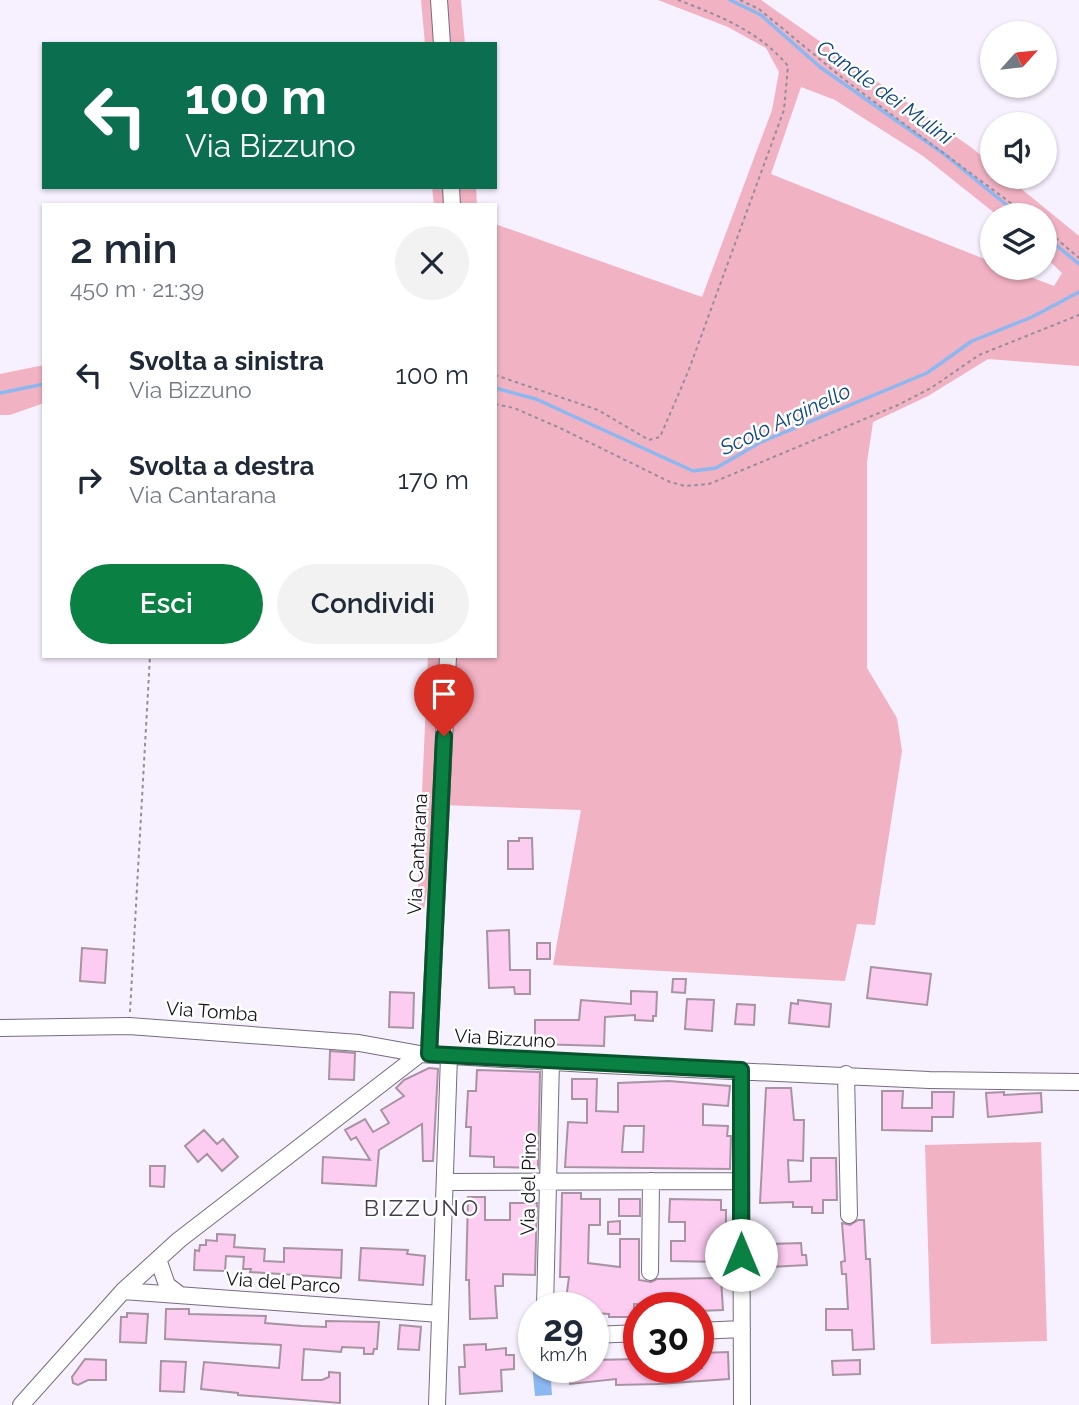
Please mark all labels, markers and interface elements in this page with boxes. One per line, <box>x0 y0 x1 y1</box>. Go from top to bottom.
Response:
north arrow <box>980 21 1057 98</box>
map controls <box>980 21 1057 280</box>
water label: Canale dei Mulini <box>812 34 958 150</box>
text: 100 m <box>185 68 327 125</box>
icon: left <box>70 70 161 161</box>
button: sound <box>980 112 1057 189</box>
text: Via Bizzuno <box>185 127 356 164</box>
button: layers <box>980 203 1057 280</box>
text: 2 min <box>70 224 178 273</box>
button: close <box>395 226 469 300</box>
text: 450 m · 21:39 <box>70 275 204 302</box>
text: Svolta a sinistra <box>129 346 324 376</box>
icon: left <box>70 356 108 394</box>
text: 100 m <box>396 360 469 390</box>
text: Via Bizzuno <box>129 376 252 403</box>
water label: Scolo Arginello <box>715 378 854 461</box>
text: Svolta a destra <box>129 451 315 481</box>
icon: right <box>70 461 108 499</box>
text: 170 m <box>398 465 469 495</box>
text: Via Cantarana <box>129 481 276 508</box>
button: Esci <box>70 564 263 644</box>
button: Condividi <box>277 564 469 644</box>
pin <box>414 664 474 736</box>
icon: arrive <box>425 675 463 713</box>
street label: Via Cantarana <box>403 793 431 915</box>
street label: Via Tomba <box>165 997 259 1025</box>
street label: Via Bizzuno <box>454 1024 556 1052</box>
street label: Via del Pino <box>516 1132 540 1236</box>
district label: BIZZUNO <box>364 1194 480 1221</box>
position arrow <box>704 1218 778 1292</box>
street label: Via del Parco <box>225 1267 341 1297</box>
speed limit sign: 30 <box>623 1292 714 1383</box>
text: 29 <box>543 1308 584 1349</box>
text: km/h <box>540 1344 587 1365</box>

